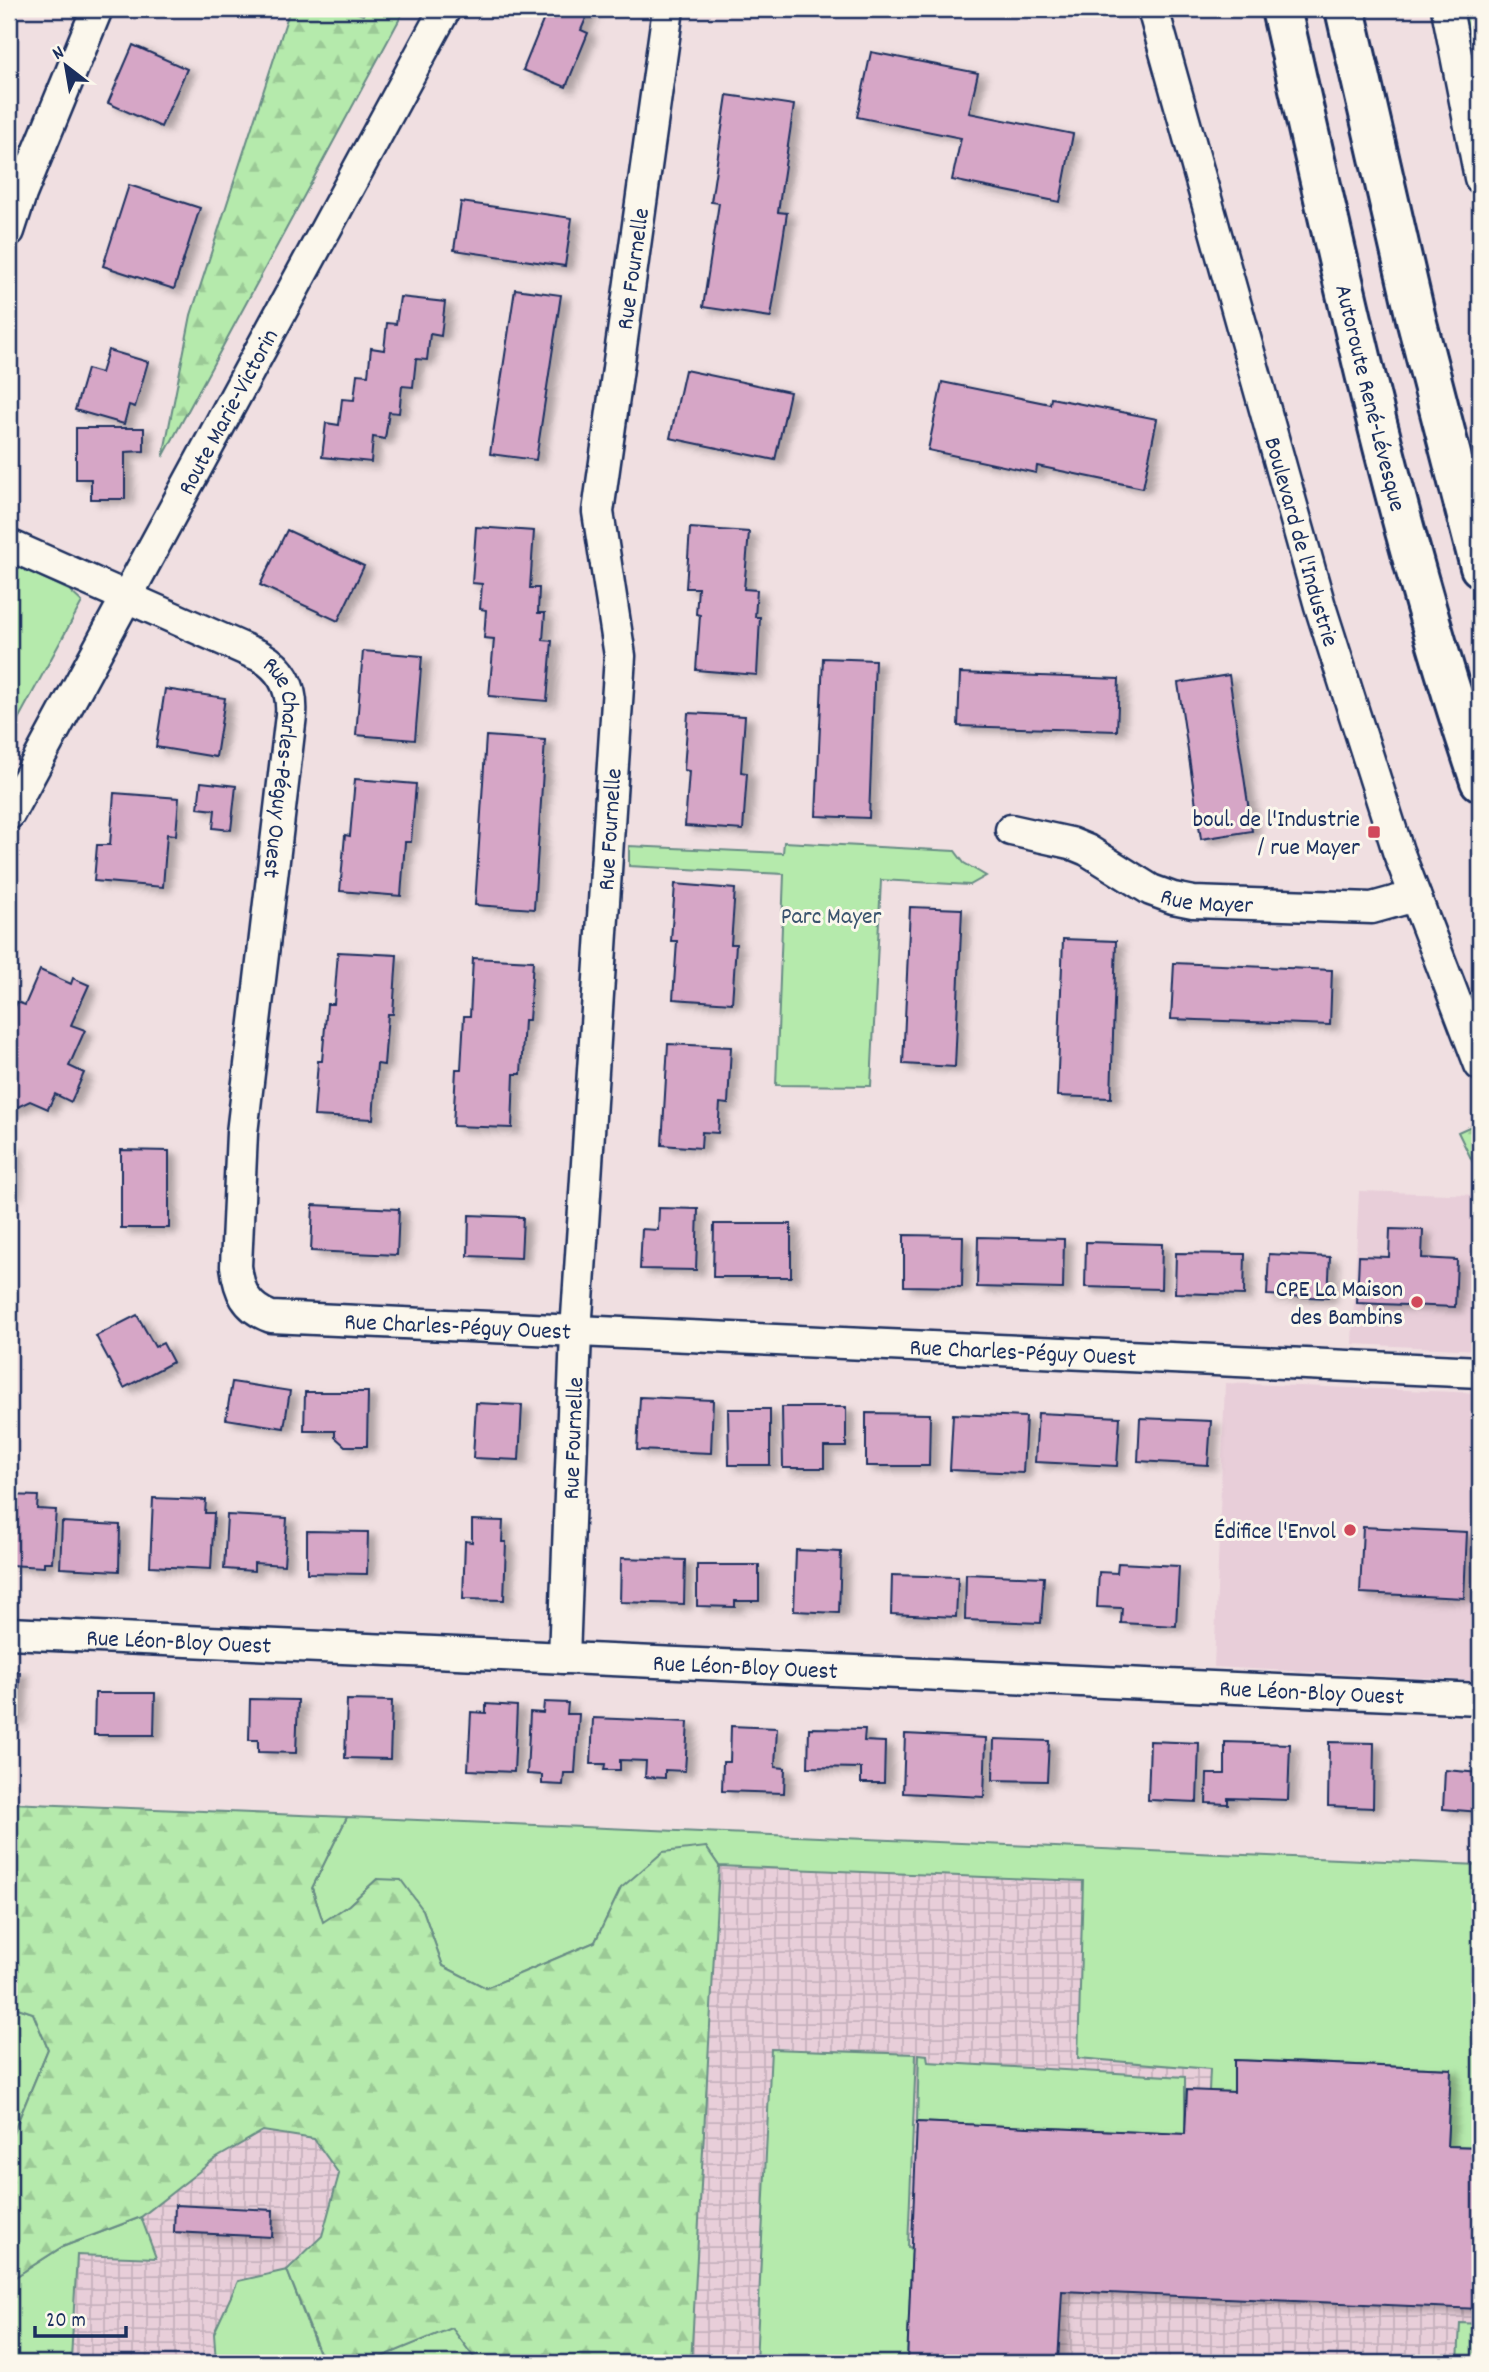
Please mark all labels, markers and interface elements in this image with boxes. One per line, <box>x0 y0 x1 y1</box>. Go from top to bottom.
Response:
north arrow <box>32 32 102 102</box>
text: N <box>48 40 70 68</box>
street label: Rue Fournelle <box>610 206 660 332</box>
street label: Autoroute René-Lévesque <box>1324 282 1413 515</box>
street label: Route Marie-Victorin <box>171 323 289 502</box>
street label: Boulevard de l'Industrie <box>1254 434 1346 651</box>
street label: Rue Charles-Péguy Ouest <box>252 650 305 880</box>
street label: Rue Fournelle <box>591 767 633 892</box>
place label: boul. de l'Industrie / rue Mayer <box>1193 804 1360 866</box>
marker: boul. de l'Industrie / rue Mayer <box>1366 824 1382 840</box>
street label: Rue Mayer <box>1155 881 1254 924</box>
park label: Parc Mayer <box>781 901 881 935</box>
place label: CPE La Maison des Bambins <box>1276 1274 1403 1336</box>
marker: CPE La Maison des Bambins <box>1409 1294 1425 1310</box>
street label: Rue Charles-Péguy Ouest <box>343 1306 572 1351</box>
street label: Rue Charles-Péguy Ouest <box>909 1332 1137 1376</box>
street label: Rue Fournelle <box>556 1376 594 1500</box>
place label: Édifice l'Envol <box>1214 1516 1336 1550</box>
marker: Édifice l'Envol <box>1342 1522 1358 1538</box>
street label: Rue Léon-Bloy Ouest <box>86 1622 272 1665</box>
street label: Rue Léon-Bloy Ouest <box>652 1648 838 1690</box>
street label: Rue Léon-Bloy Ouest <box>1218 1673 1405 1716</box>
scale bar <box>35 2295 126 2339</box>
text: 20 m <box>46 2307 86 2337</box>

